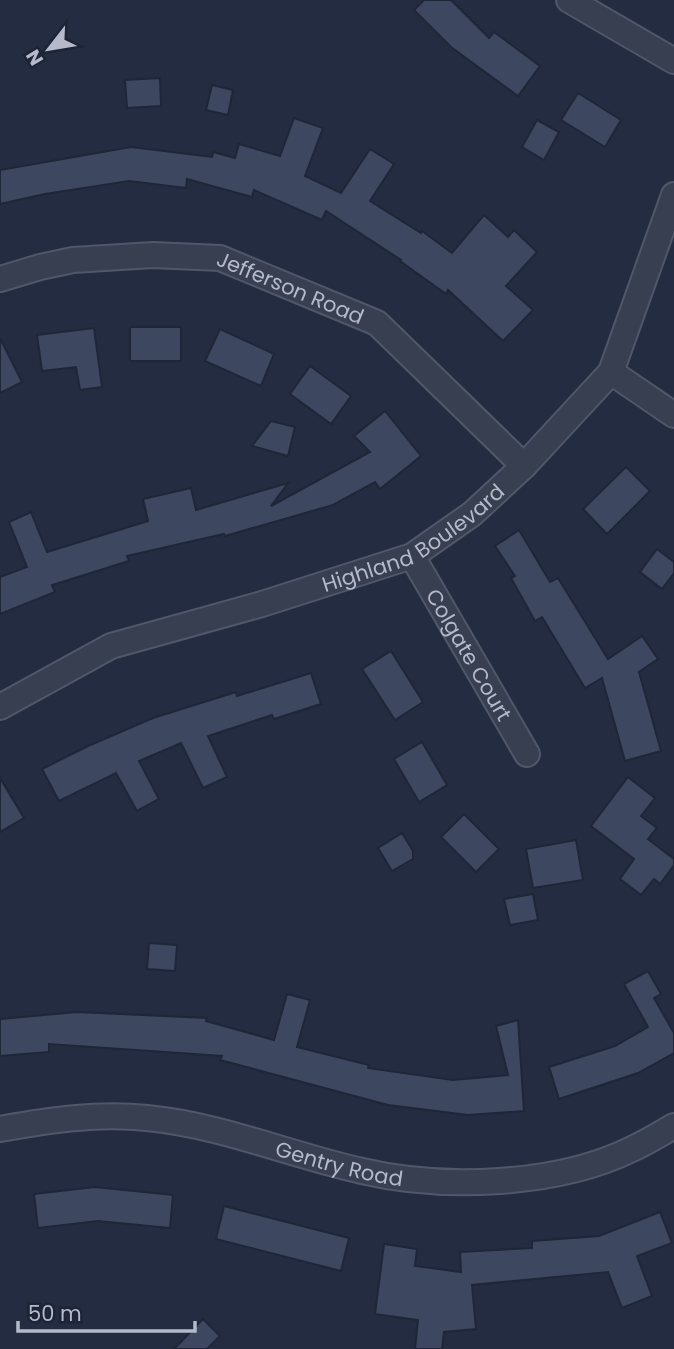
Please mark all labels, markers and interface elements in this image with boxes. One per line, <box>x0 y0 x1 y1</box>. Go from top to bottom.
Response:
north arrow <box>14 14 84 84</box>
text: N <box>20 44 50 71</box>
street label: Jefferson Road <box>212 244 369 331</box>
street label: Highland Boulevard <box>318 477 510 598</box>
street label: Colgate Court <box>420 583 519 726</box>
street label: Gentry Road <box>272 1134 405 1193</box>
scale bar <box>18 1290 194 1334</box>
text: 50 m <box>28 1299 82 1328</box>

